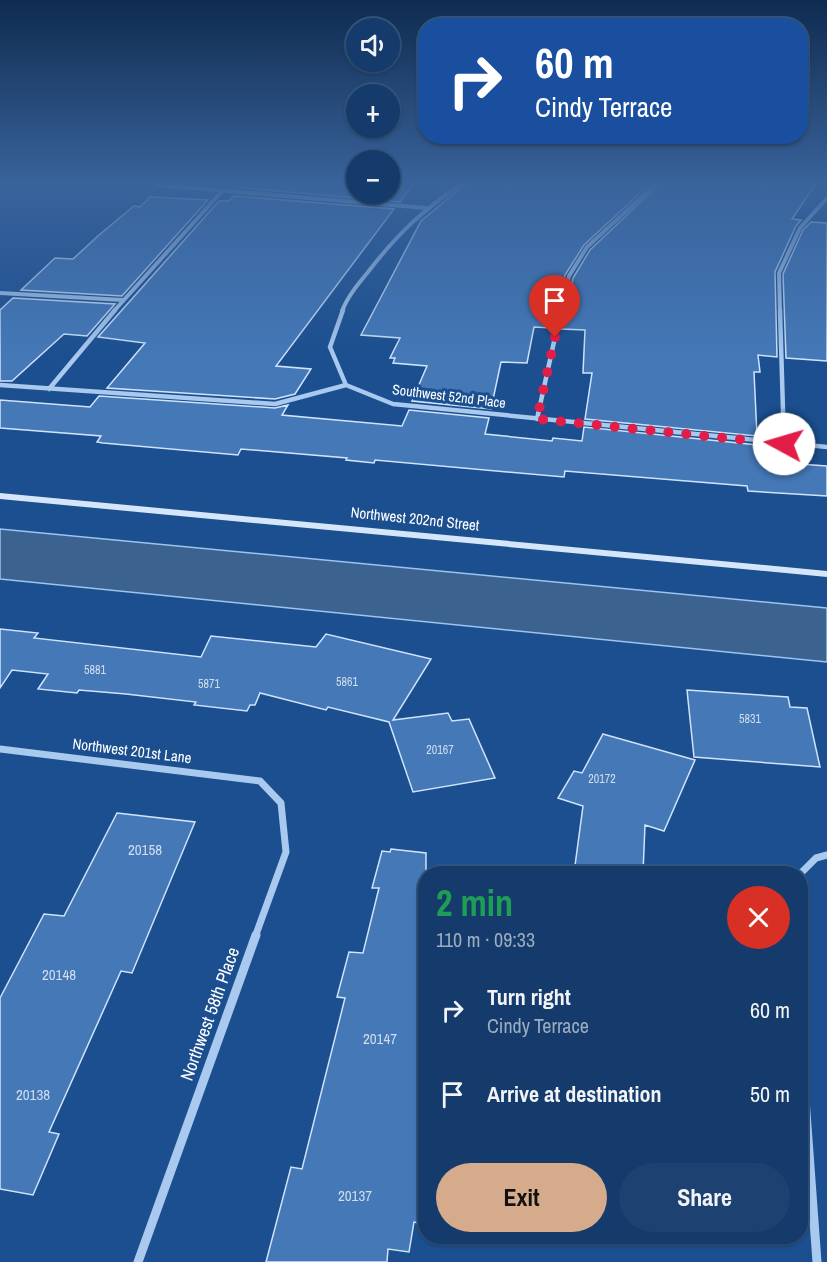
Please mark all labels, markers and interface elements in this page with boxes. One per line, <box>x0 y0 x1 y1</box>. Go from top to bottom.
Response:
map controls <box>346 18 400 204</box>
button: sound <box>346 18 400 72</box>
text: 60 m <box>535 35 614 91</box>
icon: right <box>436 42 514 120</box>
button: + <box>346 84 400 138</box>
text: Cindy Terrace <box>535 89 672 125</box>
button: − <box>346 150 400 204</box>
pin <box>529 275 580 337</box>
icon: arrive <box>538 284 571 317</box>
street label: Southwest 52nd Place <box>391 380 507 412</box>
position arrow <box>752 412 816 476</box>
street label: Northwest 202nd Street <box>350 501 481 536</box>
house number: 5881 <box>84 662 106 678</box>
house number: 5861 <box>336 674 358 690</box>
house number: 5871 <box>198 676 220 692</box>
house number: 5831 <box>739 711 761 727</box>
street label: Northwest 201st Lane <box>71 733 193 768</box>
house number: 20167 <box>426 742 454 758</box>
house number: 20172 <box>588 771 616 787</box>
house number: 20158 <box>128 839 162 860</box>
text: 2 min <box>436 879 513 927</box>
button: close <box>727 886 790 949</box>
text: 110 m · 09:33 <box>436 926 535 953</box>
street label: Northwest 58th Place <box>174 944 245 1084</box>
house number: 20148 <box>42 964 76 985</box>
text: Turn right <box>487 982 571 1012</box>
icon: right <box>436 994 469 1027</box>
text: 60 m <box>750 995 790 1025</box>
text: Cindy Terrace <box>487 1012 589 1039</box>
house number: 20147 <box>363 1028 397 1049</box>
icon: arrive <box>436 1078 469 1111</box>
text: Arrive at destination <box>487 1079 661 1109</box>
text: 50 m <box>750 1079 790 1109</box>
house number: 20138 <box>16 1084 50 1105</box>
button: Exit <box>436 1163 607 1232</box>
button: Share <box>619 1163 790 1232</box>
house number: 20137 <box>338 1185 372 1206</box>

